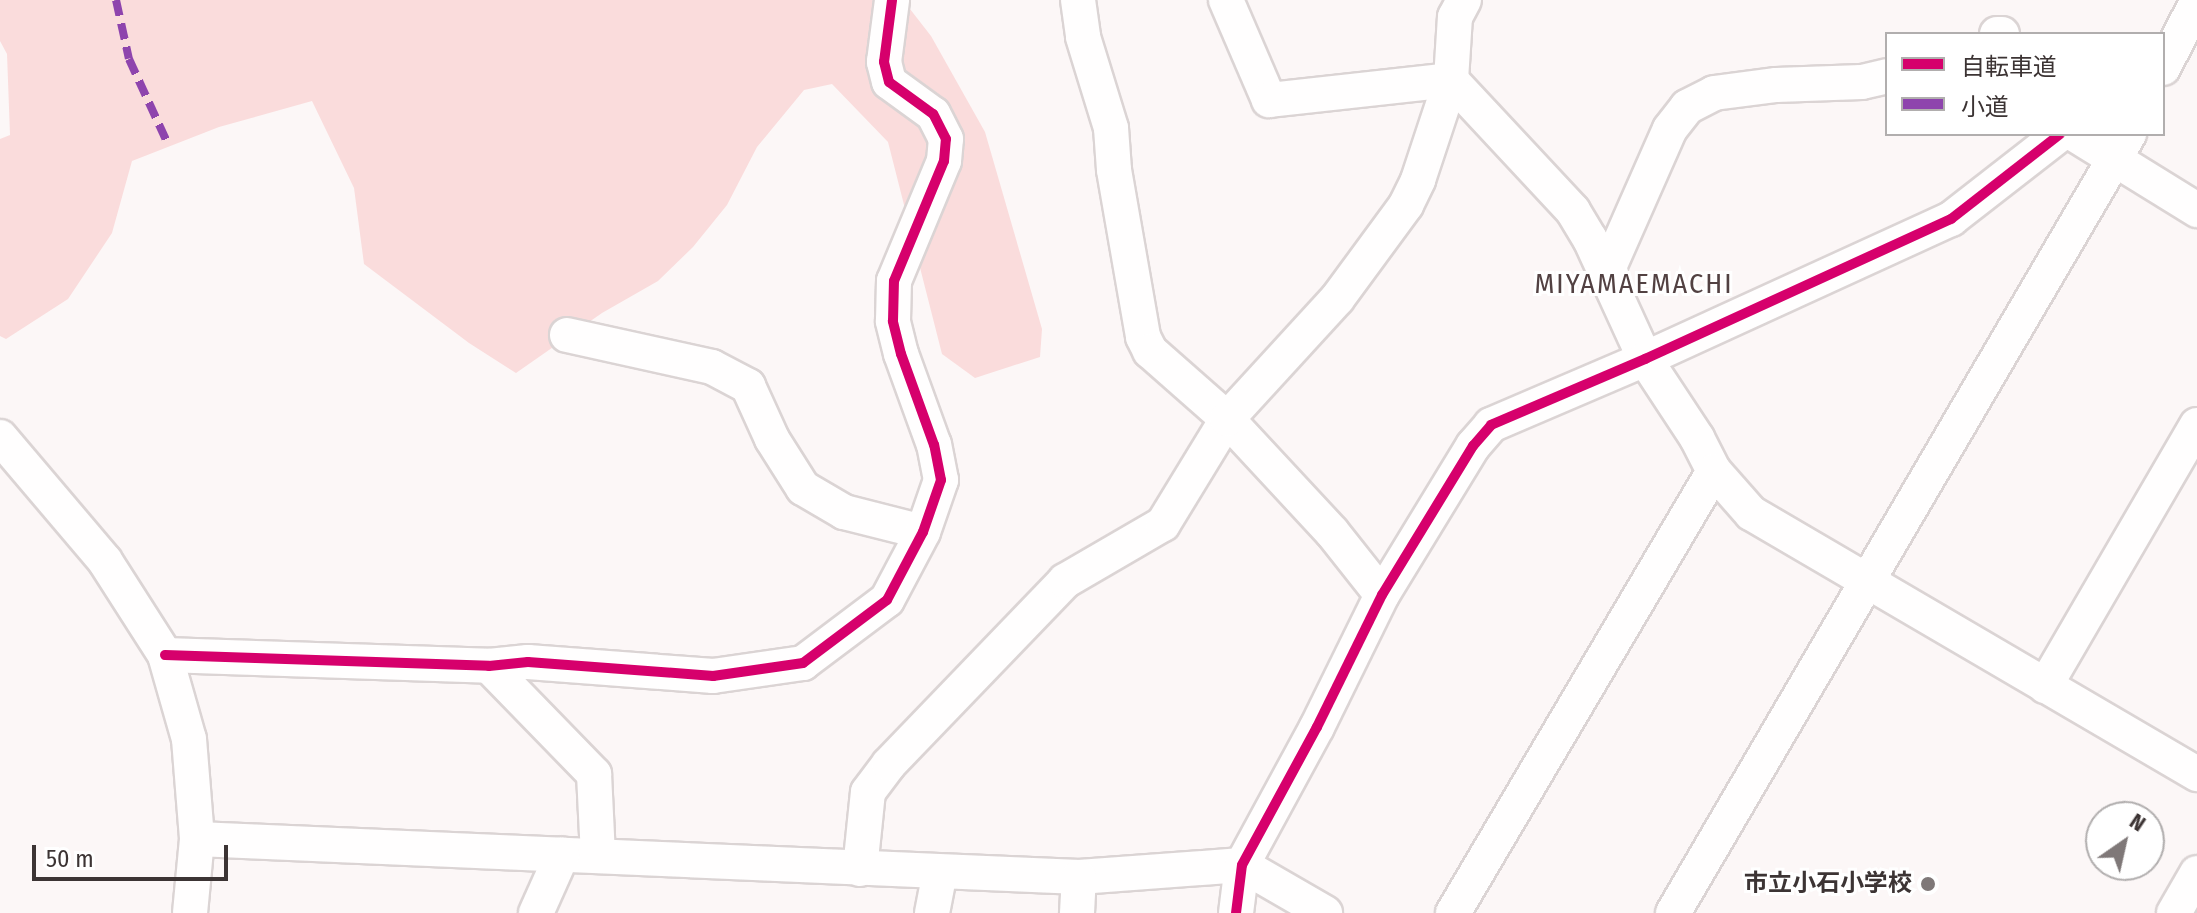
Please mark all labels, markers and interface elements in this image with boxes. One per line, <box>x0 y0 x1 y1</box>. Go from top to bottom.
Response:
legend <box>1885 32 2165 136</box>
text: 自転車道 <box>1961 53 2057 81</box>
text: 小道 <box>1961 93 2009 121</box>
district label: MIYAMAEMACHI <box>1534 267 1734 301</box>
north arrow <box>2085 801 2165 881</box>
text: N <box>2125 807 2151 837</box>
scale bar <box>36 829 232 879</box>
text: 50 m <box>46 845 94 873</box>
place label: 市立小石小学校 <box>1744 870 1912 898</box>
marker: 市立小石小学校 <box>1919 875 1937 893</box>

